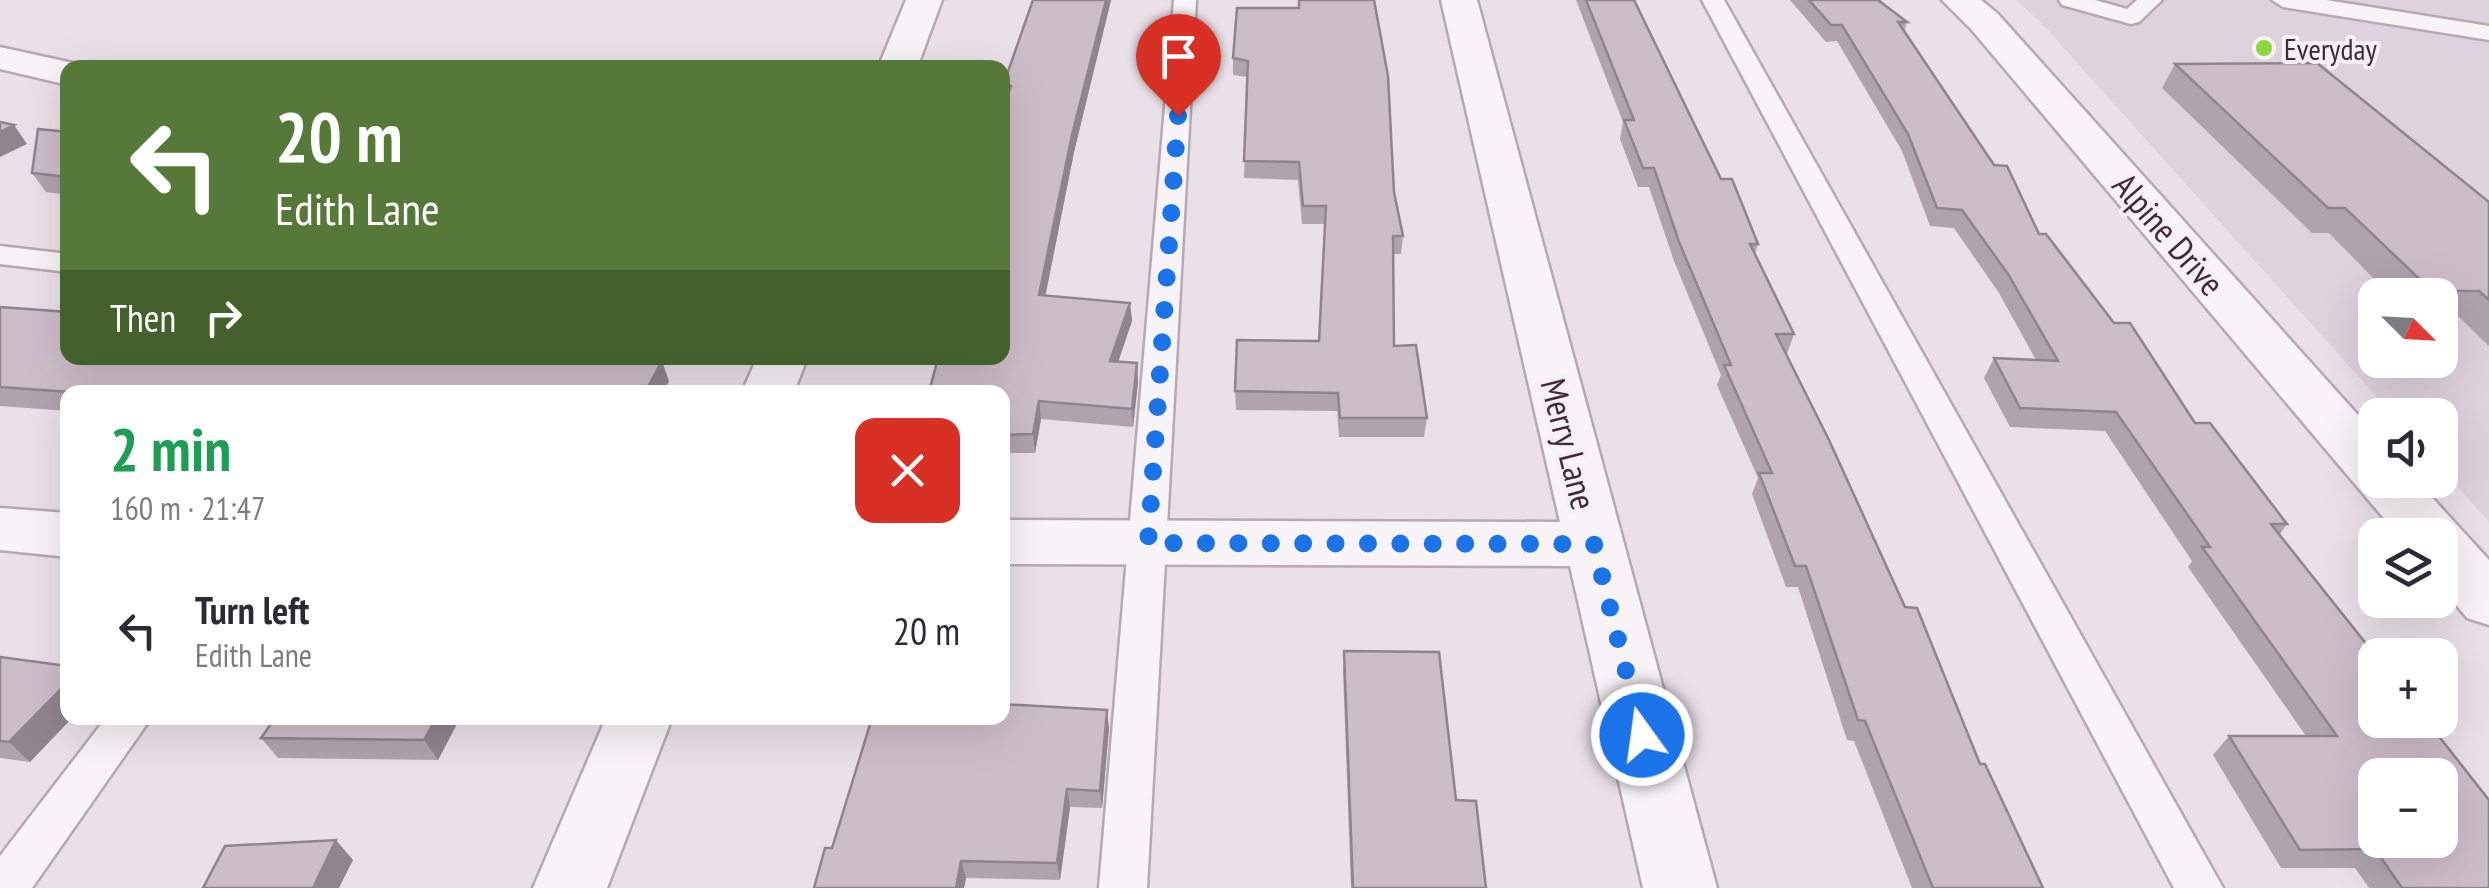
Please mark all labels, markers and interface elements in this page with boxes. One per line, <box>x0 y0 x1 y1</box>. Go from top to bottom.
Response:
pin <box>1136 14 1221 117</box>
icon: arrive <box>1151 29 1206 84</box>
place label: Everyday <box>2284 29 2377 68</box>
marker: Everyday <box>2253 37 2275 59</box>
text: 20 m <box>275 91 403 181</box>
icon: left <box>110 100 240 230</box>
street label: Alpine Drive <box>2103 163 2235 305</box>
text: Edith Lane <box>275 179 440 237</box>
north arrow <box>2358 278 2458 378</box>
map controls <box>2358 278 2458 858</box>
icon: right <box>196 290 251 345</box>
text: Then <box>110 293 176 342</box>
street label: Merry Lane <box>1531 374 1607 514</box>
button: sound <box>2358 398 2458 498</box>
text: 2 min <box>110 410 231 488</box>
button: close <box>855 418 960 523</box>
text: 160 m · 21:47 <box>110 487 265 529</box>
button: layers <box>2358 518 2458 618</box>
text: Turn left <box>195 585 309 634</box>
icon: left <box>110 603 165 658</box>
text: 20 m <box>893 606 960 655</box>
text: Edith Lane <box>195 634 312 676</box>
button: + <box>2358 638 2458 738</box>
position arrow <box>1590 683 1694 787</box>
button: − <box>2358 758 2458 858</box>

